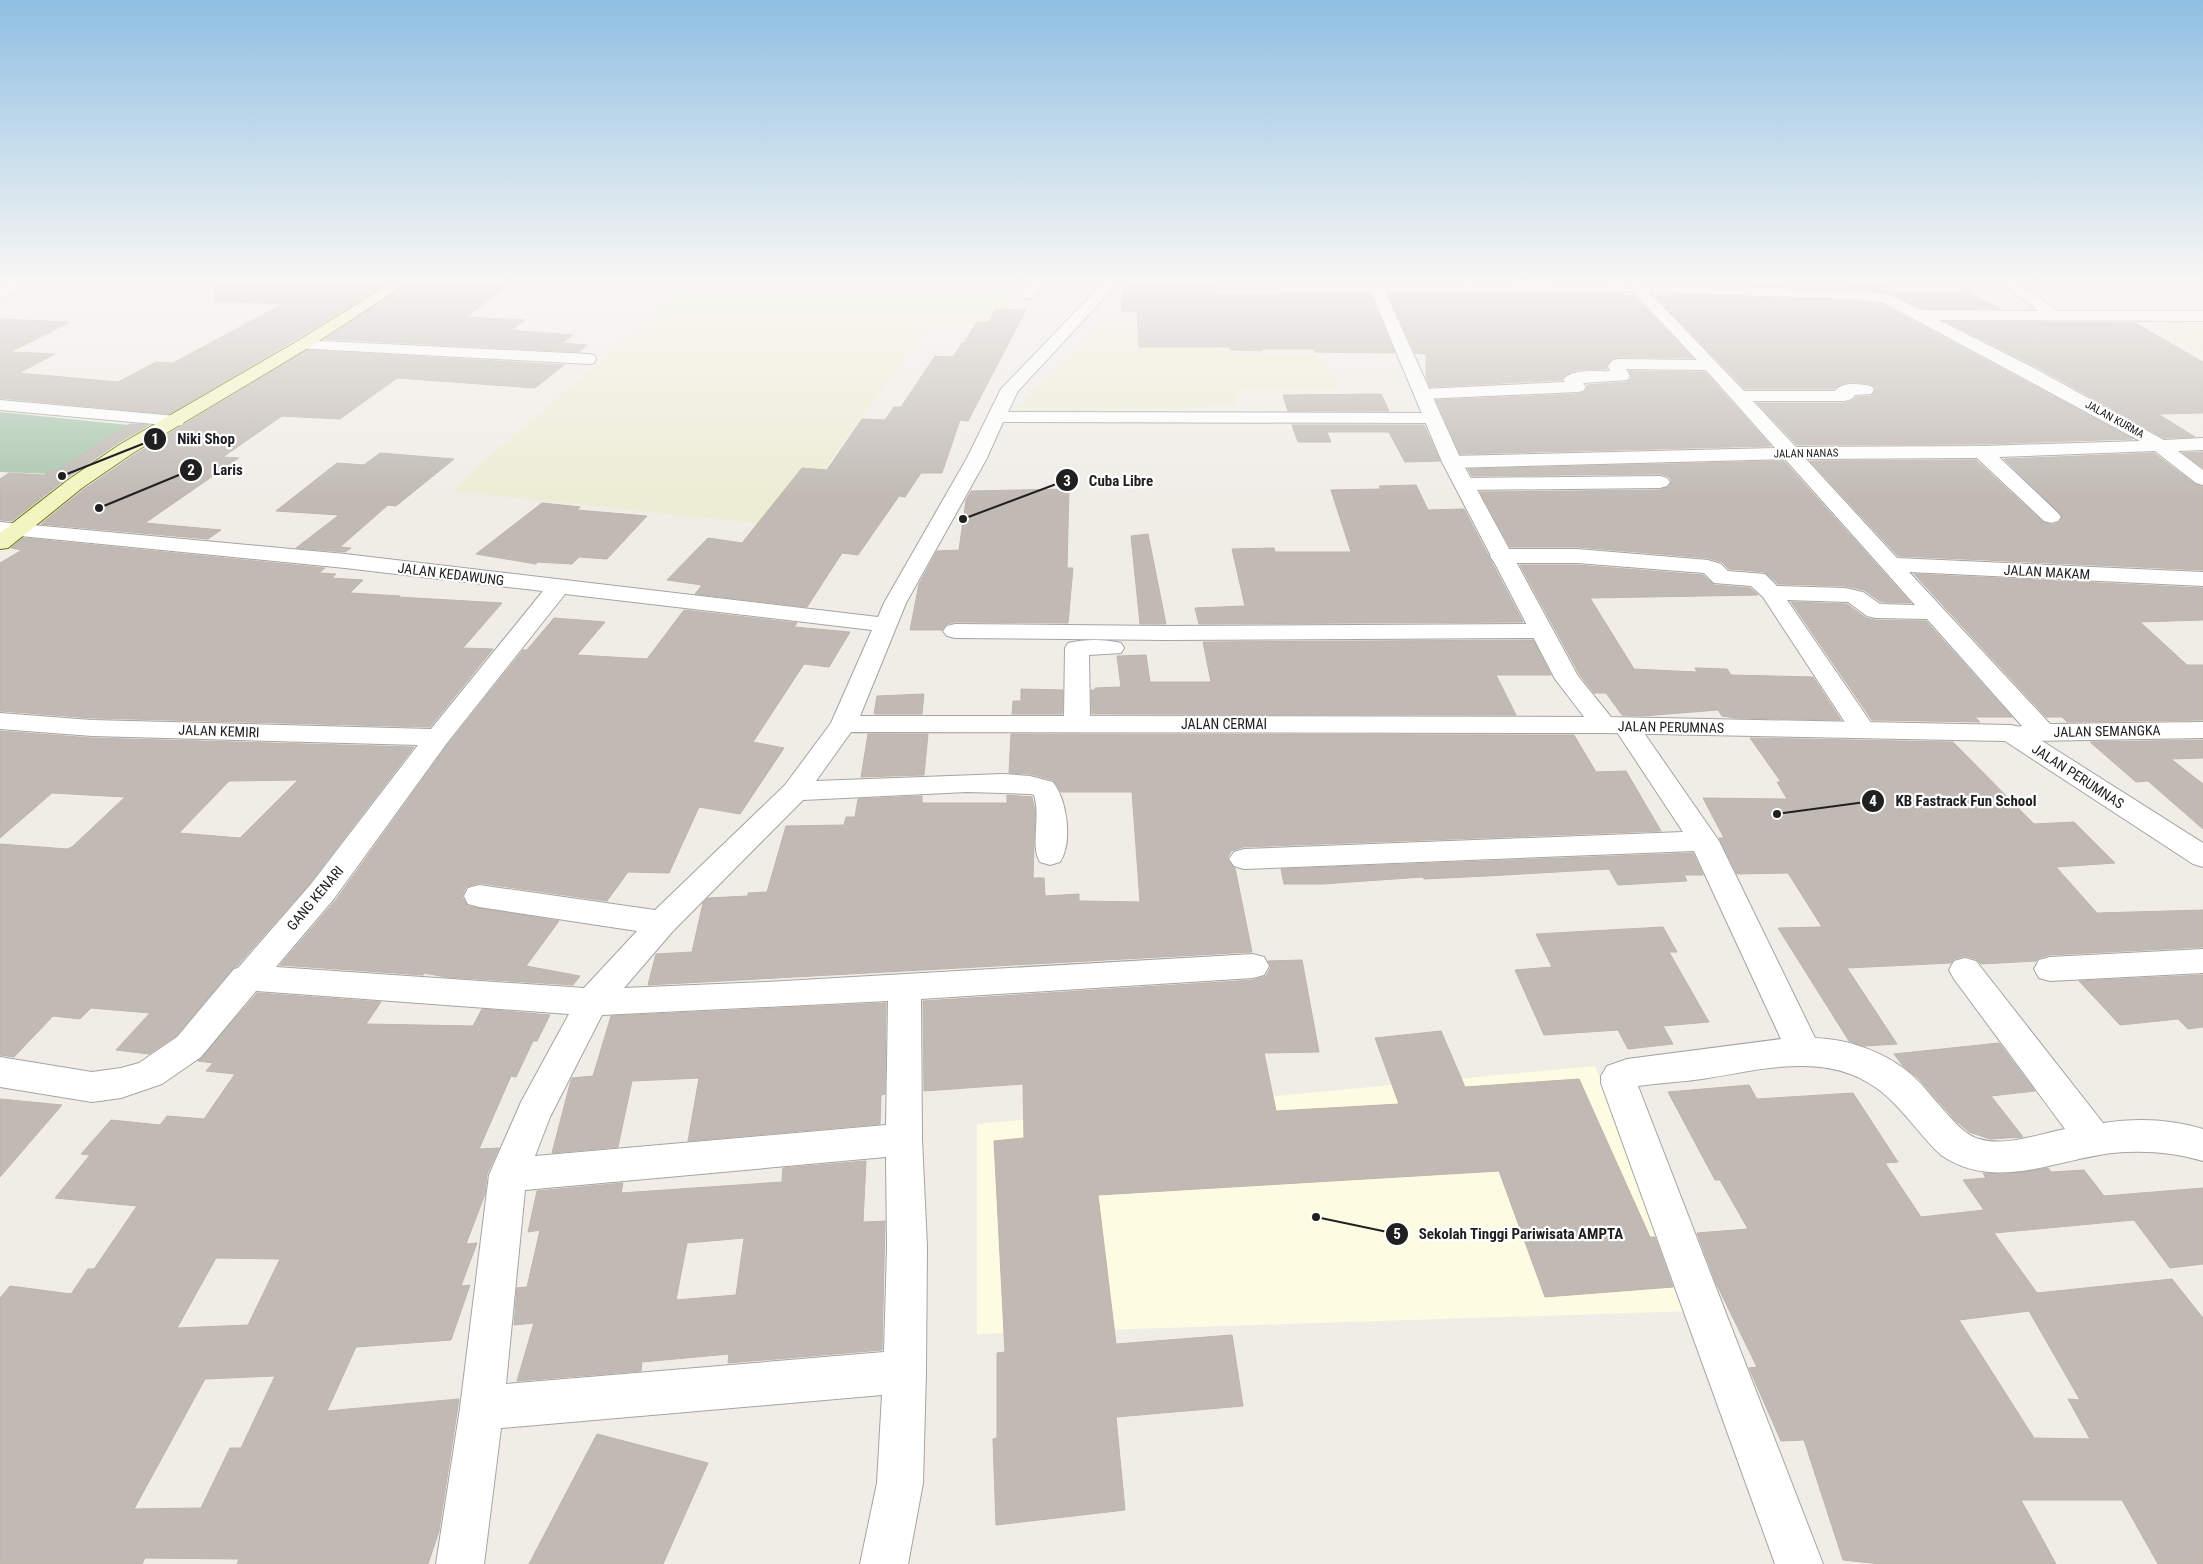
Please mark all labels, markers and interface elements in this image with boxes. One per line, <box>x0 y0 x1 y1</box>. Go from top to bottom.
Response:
street label: JALAN KURMA <box>2083 398 2147 441</box>
callout: Niki Shop <box>142 424 245 454</box>
text: 1 <box>151 430 159 448</box>
text: Niki Shop <box>177 430 235 448</box>
street label: JALAN NANAS <box>1774 446 1839 461</box>
callout: Laris <box>178 455 253 485</box>
text: 2 <box>187 461 195 479</box>
text: Laris <box>213 461 243 479</box>
callout: Cuba Libre <box>1054 465 1164 495</box>
text: 3 <box>1063 472 1071 490</box>
text: Cuba Libre <box>1089 472 1153 490</box>
street label: JALAN KEDAWUNG <box>397 560 505 588</box>
street label: JALAN MAKAM <box>2003 562 2091 582</box>
street label: JALAN CERMAI <box>1181 716 1267 732</box>
street label: JALAN PERUMNAS <box>1618 718 1724 736</box>
street label: JALAN KEMIRI <box>178 722 260 740</box>
street label: JALAN SEMANGKA <box>2053 722 2161 740</box>
street label: JALAN PERUMNAS <box>2029 740 2127 812</box>
callout: KB Fastrack Fun School <box>1860 786 2046 816</box>
text: 4 <box>1869 792 1877 810</box>
text: KB Fastrack Fun School <box>1895 792 2037 810</box>
street label: GANG KENARI <box>284 863 346 933</box>
callout: Sekolah Tinggi Pariwisata AMPTA <box>1384 1219 1634 1249</box>
text: 5 <box>1393 1225 1401 1243</box>
text: Sekolah Tinggi Pariwisata AMPTA <box>1419 1225 1623 1243</box>

